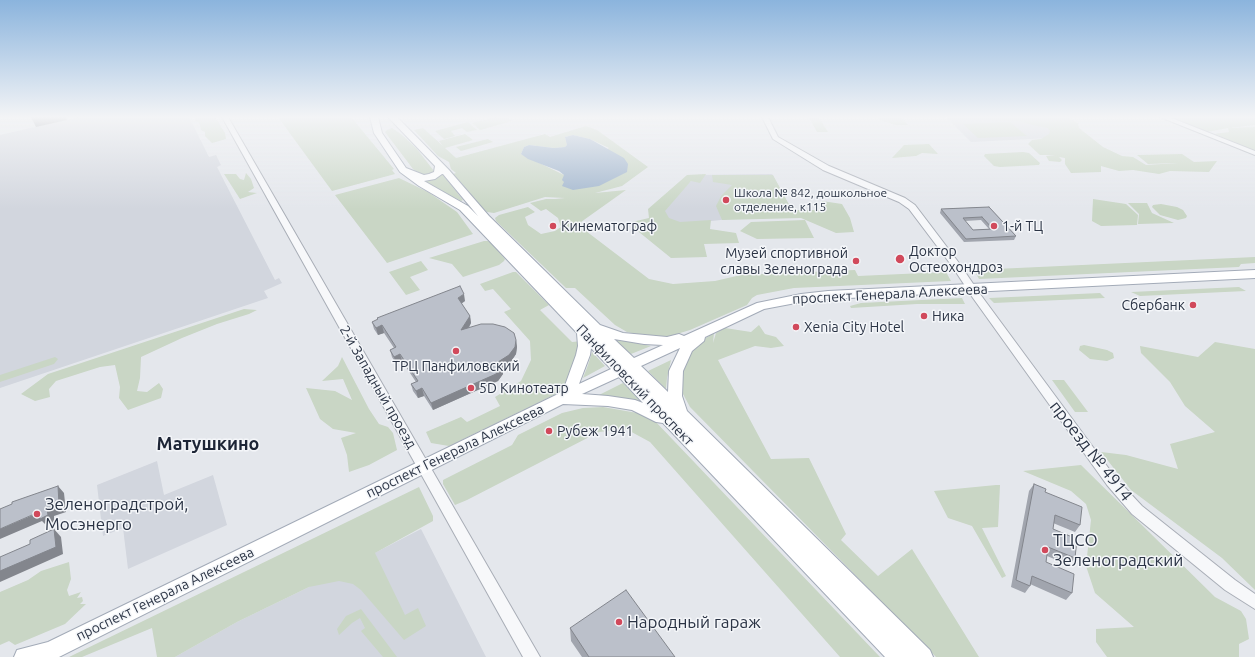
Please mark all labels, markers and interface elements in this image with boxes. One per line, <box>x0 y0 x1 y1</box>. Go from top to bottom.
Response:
place label: Школа № 842, дошкольное отделение, к115 <box>734 186 887 214</box>
marker: Школа № 842, дошкольное отделение, к115 <box>721 195 731 205</box>
place label: Кинематограф <box>561 218 657 234</box>
place label: 1-й ТЦ <box>1002 218 1043 234</box>
marker: Кинематограф <box>548 221 558 231</box>
marker: 1-й ТЦ <box>989 221 999 231</box>
place label: Доктор Остеохондроз <box>909 243 1003 276</box>
place label: Музей спортивной славы Зеленограда <box>720 245 848 278</box>
marker: Доктор Остеохондроз <box>894 253 906 265</box>
marker: Музей спортивной славы Зеленограда <box>851 256 861 266</box>
street label: проспект Генерала Алексеева <box>792 280 988 308</box>
place label: Сбербанк <box>1122 297 1185 313</box>
marker: Сбербанк <box>1188 300 1198 310</box>
place label: Ника <box>932 308 964 324</box>
marker: Ника <box>919 311 929 321</box>
place label: Xenia City Hotel <box>804 319 904 335</box>
street label: Панфиловский проспект <box>573 321 697 449</box>
marker: Xenia City Hotel <box>791 322 801 332</box>
street label: 2-й Западный проезд <box>336 323 420 451</box>
marker: ТРЦ Панфиловский <box>451 346 461 356</box>
place label: ТРЦ Панфиловский <box>392 358 520 374</box>
place label: 5D Кинотеатр <box>479 380 569 396</box>
marker: 5D Кинотеатр <box>466 383 476 393</box>
street label: проезд № 4914 <box>1045 397 1137 505</box>
street label: проспект Генерала Алексеева <box>363 401 547 501</box>
place label: Рубеж 1941 <box>557 423 633 439</box>
marker: Рубеж 1941 <box>544 426 554 436</box>
district label: Матушкино <box>157 433 259 455</box>
place label: Зеленоградстрой, Мосэнерго <box>45 494 188 534</box>
marker: Зеленоградстрой, Мосэнерго <box>32 509 42 519</box>
place label: ТЦСО Зеленоградский <box>1053 530 1183 570</box>
street label: проспект Генерала Алексеева <box>73 544 257 644</box>
marker: ТЦСО Зеленоградский <box>1040 545 1050 555</box>
place label: Народный гараж <box>627 612 761 632</box>
marker: Народный гараж <box>614 617 624 627</box>

